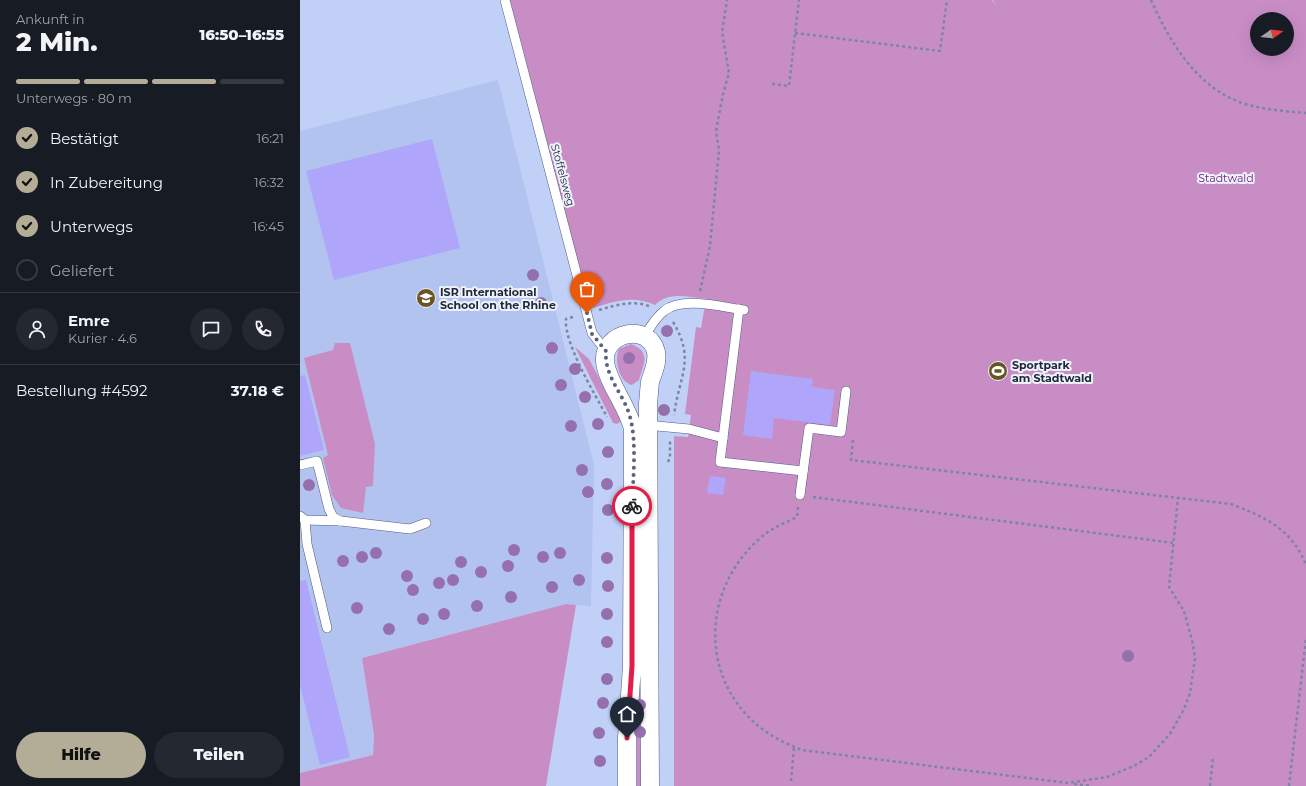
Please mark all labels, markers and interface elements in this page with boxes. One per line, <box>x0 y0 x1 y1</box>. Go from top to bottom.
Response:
text: Ankunft in <box>16 11 85 27</box>
north arrow <box>1250 12 1294 56</box>
map controls <box>1250 12 1294 56</box>
text: 16:50–16:55 <box>199 25 284 44</box>
text: 2 Min. <box>16 26 98 58</box>
text: Unterwegs · 80 m <box>16 90 132 106</box>
icon: check <box>16 127 38 149</box>
text: Bestätigt <box>50 129 119 148</box>
text: 16:21 <box>257 130 284 146</box>
street label: Stoffelsweg <box>548 142 578 208</box>
icon: check <box>16 171 38 193</box>
park label: Stadtwald <box>1198 171 1254 185</box>
text: In Zubereitung <box>50 173 163 192</box>
text: 16:32 <box>254 174 284 190</box>
icon: check <box>16 215 38 237</box>
text: Unterwegs <box>50 217 133 236</box>
text: 16:45 <box>253 218 284 234</box>
text: Geliefert <box>50 261 114 280</box>
pin <box>570 272 604 313</box>
icon: bag <box>576 278 598 300</box>
place label: ISR International School on the Rhine <box>440 285 556 312</box>
school or university icon: ISR International School on the Rhine <box>415 287 437 309</box>
button: person <box>16 308 58 350</box>
button: chat <box>190 308 232 350</box>
button: phone <box>242 308 284 350</box>
text: Emre <box>68 311 110 330</box>
text: Kurier · 4.6 <box>68 330 137 346</box>
place label: Sportpark am Stadtwald <box>1012 358 1092 385</box>
sports icon: Sportpark am Stadtwald <box>987 360 1009 382</box>
text: Bestellung #4592 <box>16 381 148 400</box>
text: 37.18 € <box>231 381 284 400</box>
courier <box>612 486 652 526</box>
icon: bike <box>621 495 643 517</box>
pin <box>610 697 644 738</box>
icon: home <box>616 703 638 725</box>
button: Hilfe <box>16 732 146 778</box>
button: Teilen <box>154 732 284 778</box>

